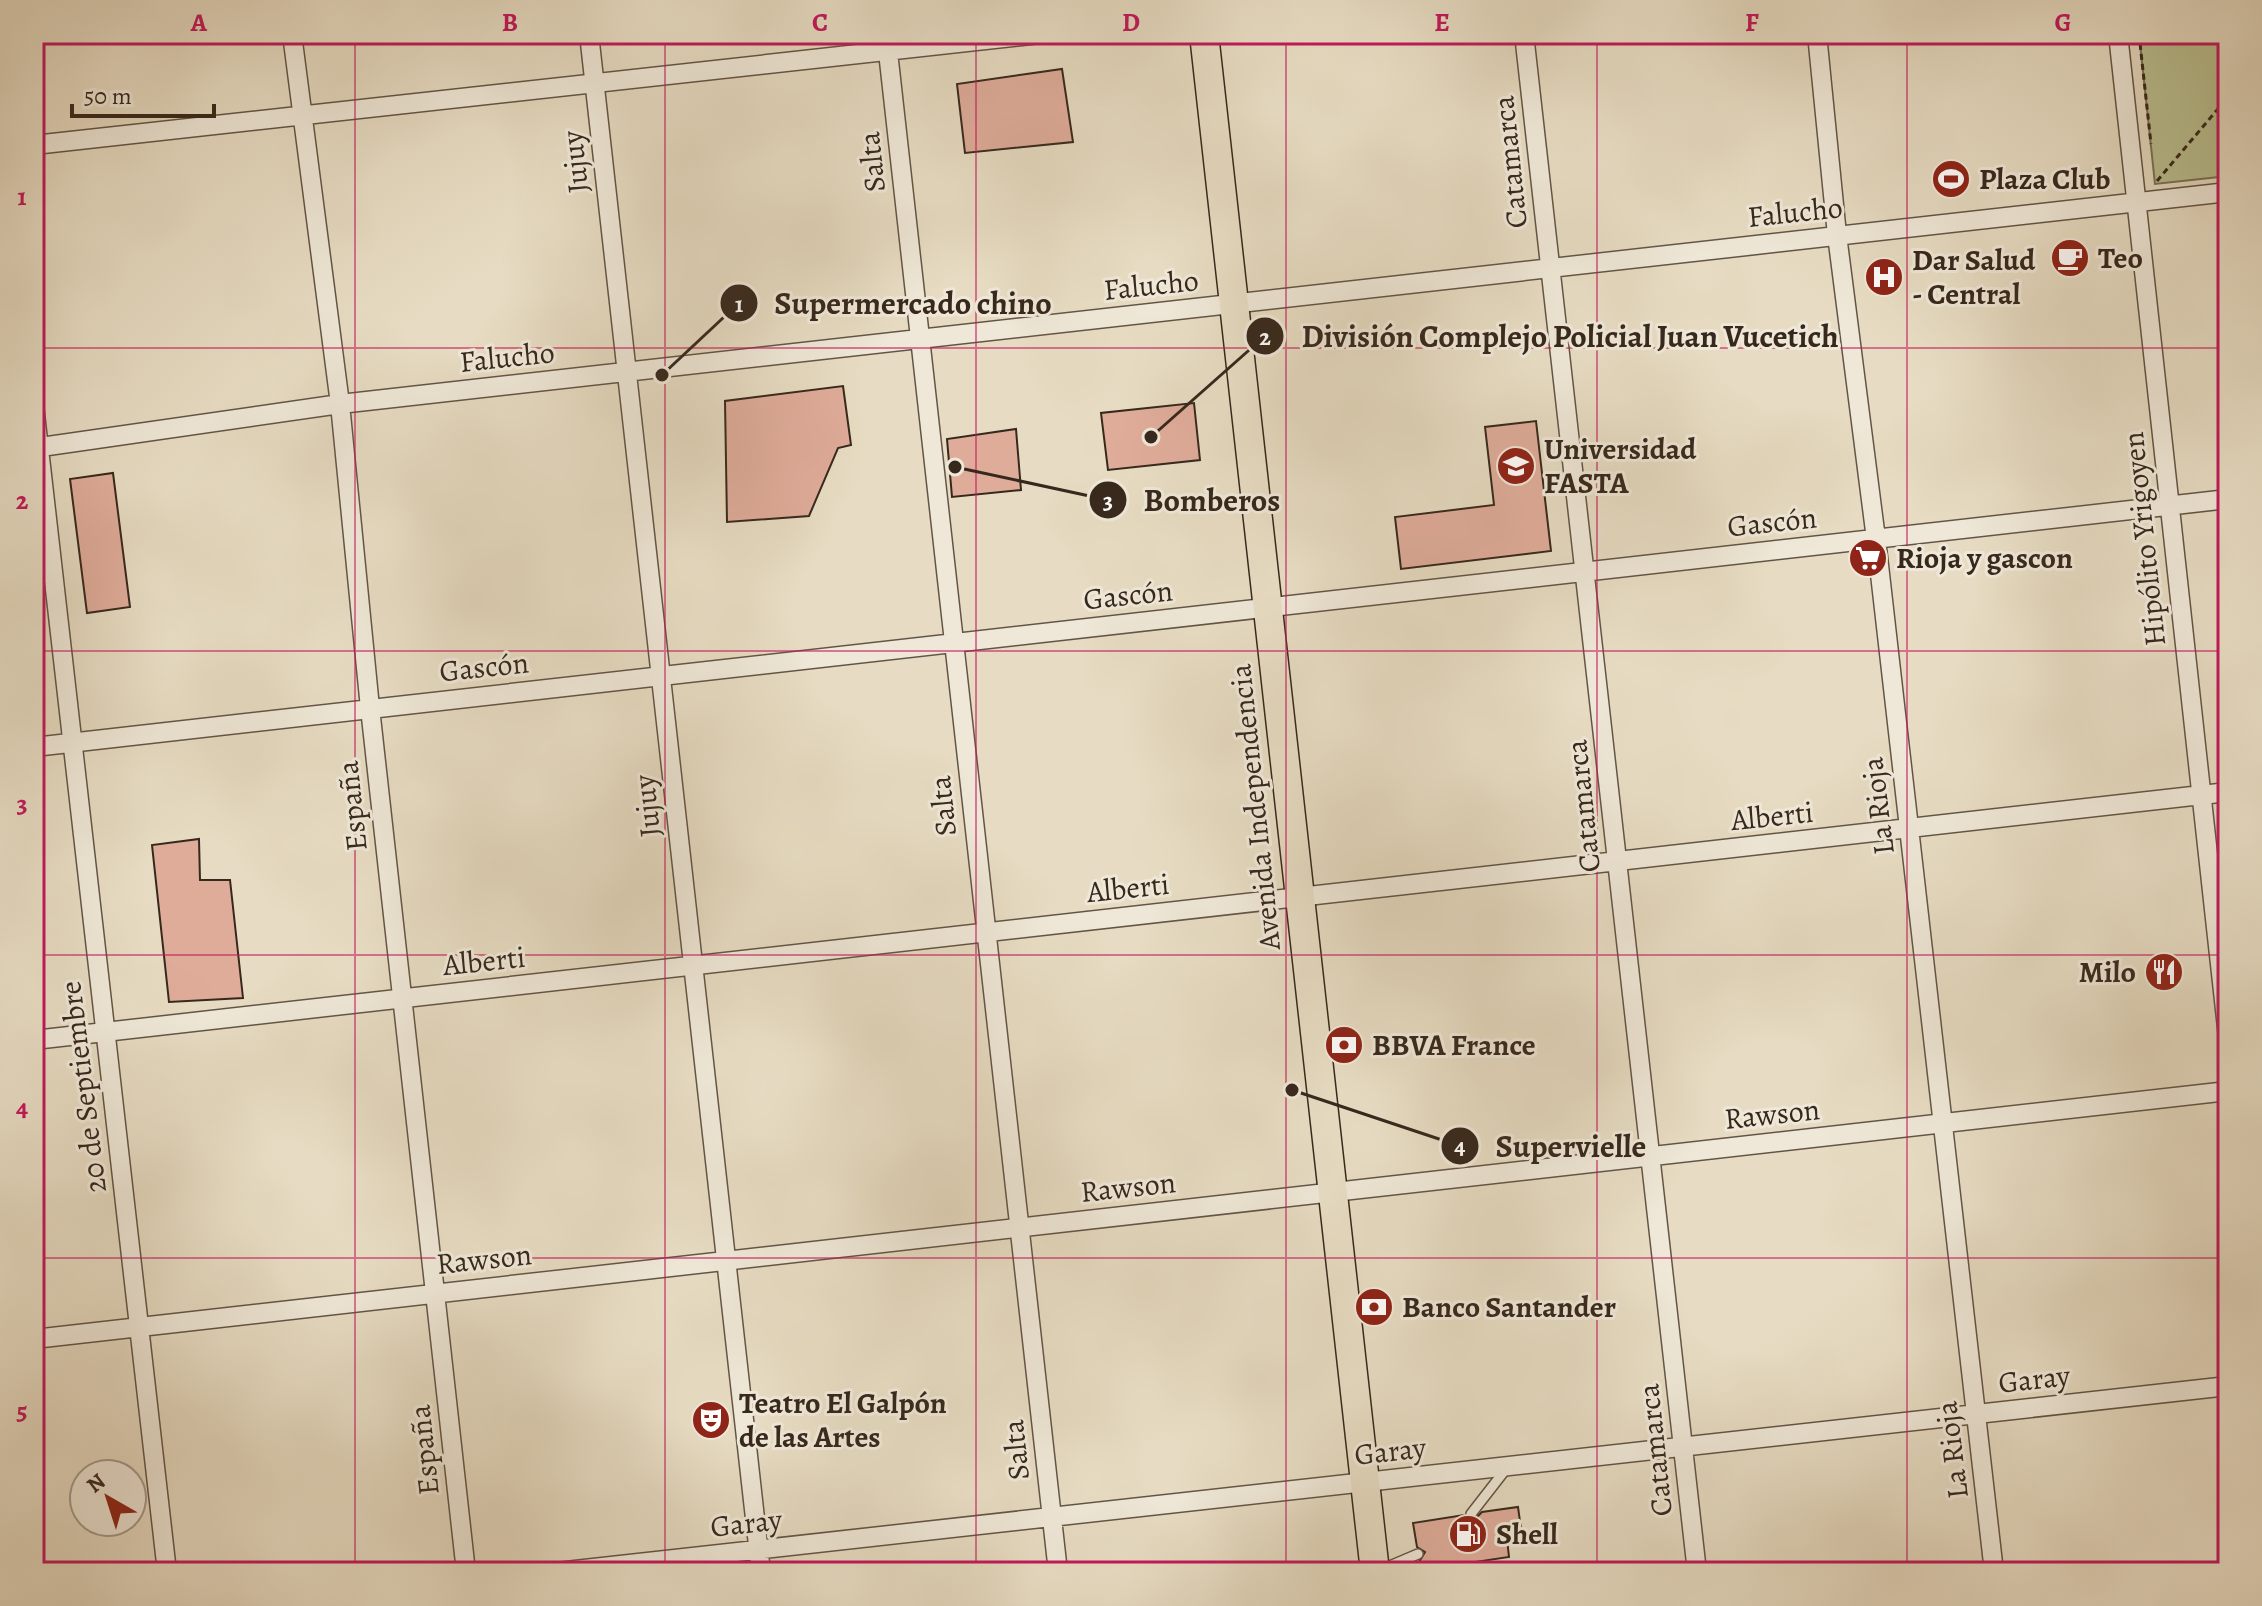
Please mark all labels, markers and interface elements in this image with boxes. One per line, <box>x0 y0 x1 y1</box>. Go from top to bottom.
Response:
text: A <box>190 5 208 40</box>
text: B <box>502 5 518 40</box>
text: C <box>812 5 828 40</box>
text: D <box>1122 5 1140 40</box>
text: E <box>1434 5 1450 40</box>
text: F <box>1745 5 1759 40</box>
text: G <box>2054 5 2072 40</box>
scale bar <box>72 68 214 118</box>
text: 50 m <box>84 80 132 112</box>
street label: Catamarca <box>1483 94 1537 230</box>
street label: Jujuy <box>552 128 598 195</box>
street label: Salta <box>849 130 895 194</box>
sports icon: Plaza Club <box>1930 158 1972 200</box>
place label: Plaza Club <box>1979 159 2110 199</box>
text: 1 <box>17 179 27 214</box>
street label: Falucho <box>1746 187 1844 237</box>
cafe icon: Teo <box>2049 237 2091 279</box>
place label: Teo <box>2098 238 2143 278</box>
place label: Dar Salud - Central <box>1912 240 2036 314</box>
hospital icon: Dar Salud - Central <box>1863 256 1905 298</box>
street label: Falucho <box>1102 260 1200 310</box>
callout: Supermercado chino <box>719 275 1068 331</box>
text: Supermercado chino <box>774 281 1052 325</box>
text: 1 <box>735 288 744 320</box>
callout: División Complejo Policial Juan Vucetich <box>1245 308 1855 364</box>
text: División Complejo Policial Juan Vucetich <box>1301 314 1839 358</box>
text: 2 <box>1259 321 1271 353</box>
street label: Falucho <box>458 332 556 382</box>
place label: Universidad FASTA <box>1544 429 1697 503</box>
street label: Hipólito Yrigoyen <box>2113 430 2175 648</box>
school or university icon: Universidad FASTA <box>1495 445 1537 487</box>
callout: Bomberos <box>1088 472 1297 528</box>
text: Bomberos <box>1144 478 1280 522</box>
text: 2 <box>16 483 29 518</box>
text: 3 <box>1103 485 1113 517</box>
street label: Gascón <box>1725 497 1819 547</box>
supermarket icon: Rioja y gascon <box>1847 537 1889 579</box>
place label: Rioja y gascon <box>1896 538 2073 578</box>
street label: Gascón <box>1081 570 1175 620</box>
street label: Gascón <box>437 642 531 692</box>
street label: Avenida Independencia <box>1220 662 1290 953</box>
street label: Catamarca <box>1556 738 1610 874</box>
street label: La Rioja <box>1852 755 1904 857</box>
street label: España <box>327 759 377 853</box>
street label: Jujuy <box>624 772 670 839</box>
street label: Salta <box>920 774 966 838</box>
text: 3 <box>16 786 28 821</box>
street label: Alberti <box>1728 792 1815 840</box>
street label: Alberti <box>1084 864 1171 912</box>
street label: Alberti <box>440 937 527 985</box>
restaurant icon: Milo <box>2143 951 2185 993</box>
place label: Milo <box>2079 952 2136 992</box>
street label: 20 de Septiembre <box>50 979 116 1195</box>
bank icon: BBVA France <box>1323 1024 1365 1066</box>
place label: BBVA France <box>1372 1025 1536 1065</box>
street label: Rawson <box>1722 1089 1822 1139</box>
text: 4 <box>16 1090 28 1125</box>
callout: Supervielle <box>1440 1118 1663 1174</box>
text: Supervielle <box>1496 1124 1646 1168</box>
text: 4 <box>1454 1130 1466 1162</box>
street label: Rawson <box>1078 1162 1178 1212</box>
street label: Rawson <box>434 1234 534 1284</box>
bank icon: Banco Santander <box>1353 1286 1395 1328</box>
place label: Banco Santander <box>1402 1287 1616 1327</box>
street label: Garay <box>1996 1355 2072 1403</box>
street label: Catamarca <box>1628 1382 1682 1518</box>
place label: Teatro El Galpón de las Artes <box>739 1383 947 1457</box>
text: 5 <box>16 1393 28 1428</box>
theatre icon: Teatro El Galpón de las Artes <box>690 1399 732 1441</box>
street label: La Rioja <box>1926 1399 1978 1501</box>
street label: España <box>399 1403 449 1497</box>
street label: Salta <box>993 1418 1039 1482</box>
street label: Garay <box>1352 1427 1428 1475</box>
north arrow <box>68 1458 148 1538</box>
text: N <box>80 1467 112 1500</box>
street label: Garay <box>708 1499 784 1547</box>
fuel station icon: Shell <box>1447 1513 1489 1555</box>
place label: Shell <box>1496 1514 1558 1554</box>

